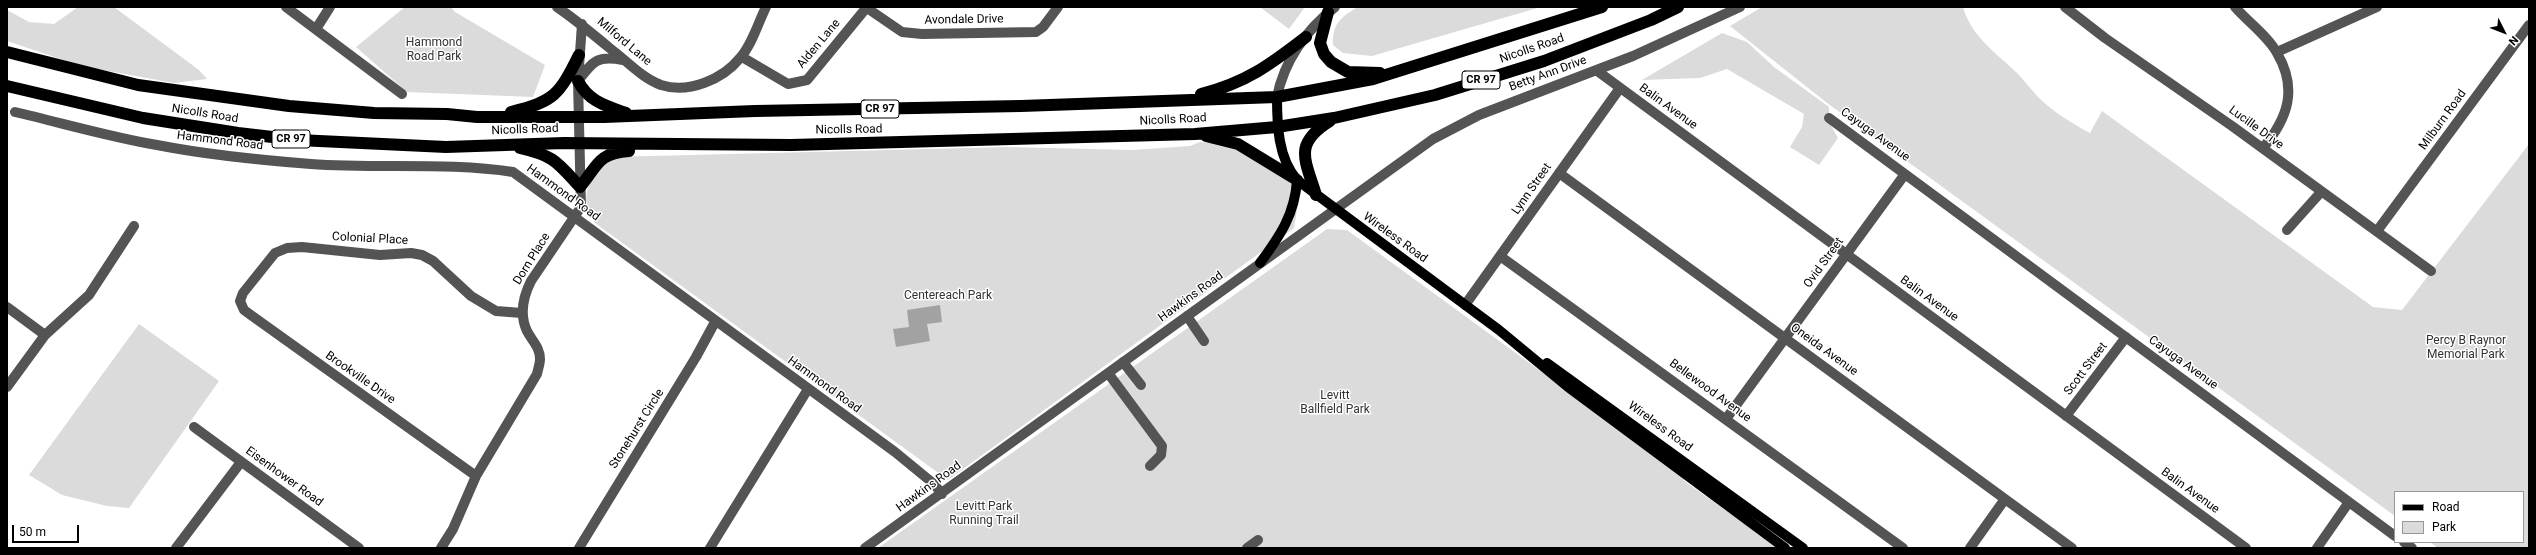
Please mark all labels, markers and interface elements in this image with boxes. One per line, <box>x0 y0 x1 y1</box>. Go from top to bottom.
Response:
street label: Avondale Drive <box>924 12 1004 28</box>
north arrow <box>2484 12 2524 52</box>
street label: Milford Lane <box>594 15 654 69</box>
street label: Alden Lane <box>794 17 844 71</box>
street label: Nicolls Road <box>1498 31 1566 67</box>
text: N <box>2506 33 2521 48</box>
park label: Hammond Road Park <box>406 36 462 64</box>
street label: Betty Ann Drive <box>1507 53 1589 95</box>
road number: CR 97 <box>1462 71 1500 89</box>
street label: Balin Avenue <box>1636 81 1700 133</box>
street label: Milburn Road <box>2416 87 2470 153</box>
road number: CR 97 <box>861 100 899 118</box>
street label: Nicolls Road <box>171 102 239 126</box>
street label: Lucille Drive <box>2226 103 2286 153</box>
street label: Cayuga Avenue <box>1838 105 1912 165</box>
street label: Nicolls Road <box>1139 111 1207 129</box>
street label: Nicolls Road <box>491 122 559 138</box>
street label: Nicolls Road <box>815 122 883 138</box>
street label: Hammond Road <box>176 129 264 153</box>
road number: CR 97 <box>272 130 310 148</box>
street label: Lynn Street <box>1509 161 1555 217</box>
street label: Hammond Road <box>524 162 602 224</box>
street label: Wireless Road <box>1360 210 1430 266</box>
street label: Colonial Place <box>332 230 408 248</box>
street label: Dorn Place <box>511 231 553 287</box>
street label: Ovid Street <box>1801 235 1847 291</box>
street label: Hawkins Road <box>1156 269 1226 325</box>
street label: Balin Avenue <box>1897 273 1961 325</box>
park label: Centereach Park <box>904 289 992 303</box>
street label: Oneida Avenue <box>1788 321 1860 379</box>
street label: Cayuga Avenue <box>2146 333 2220 393</box>
park label: Percy B Raynor Memorial Park <box>2426 334 2506 362</box>
street label: Scott Street <box>2061 340 2111 398</box>
street label: Brookville Drive <box>322 349 398 407</box>
street label: Hammond Road <box>785 354 863 416</box>
street label: Bellewood Avenue <box>1666 356 1754 426</box>
street label: Stonehurst Circle <box>607 386 667 472</box>
park label: Levitt Ballfield Park <box>1300 389 1370 417</box>
street label: Wireless Road <box>1625 399 1695 455</box>
street label: Eisenhower Road <box>242 444 326 510</box>
street label: Hawkins Road <box>894 459 964 515</box>
street label: Balin Avenue <box>2158 465 2222 517</box>
legend <box>2394 491 2524 543</box>
park label: Levitt Park Running Trail <box>949 500 1019 528</box>
text: Road <box>2432 500 2460 514</box>
scale bar <box>14 517 81 543</box>
text: Park <box>2432 520 2456 534</box>
text: 50 m <box>19 525 46 539</box>

